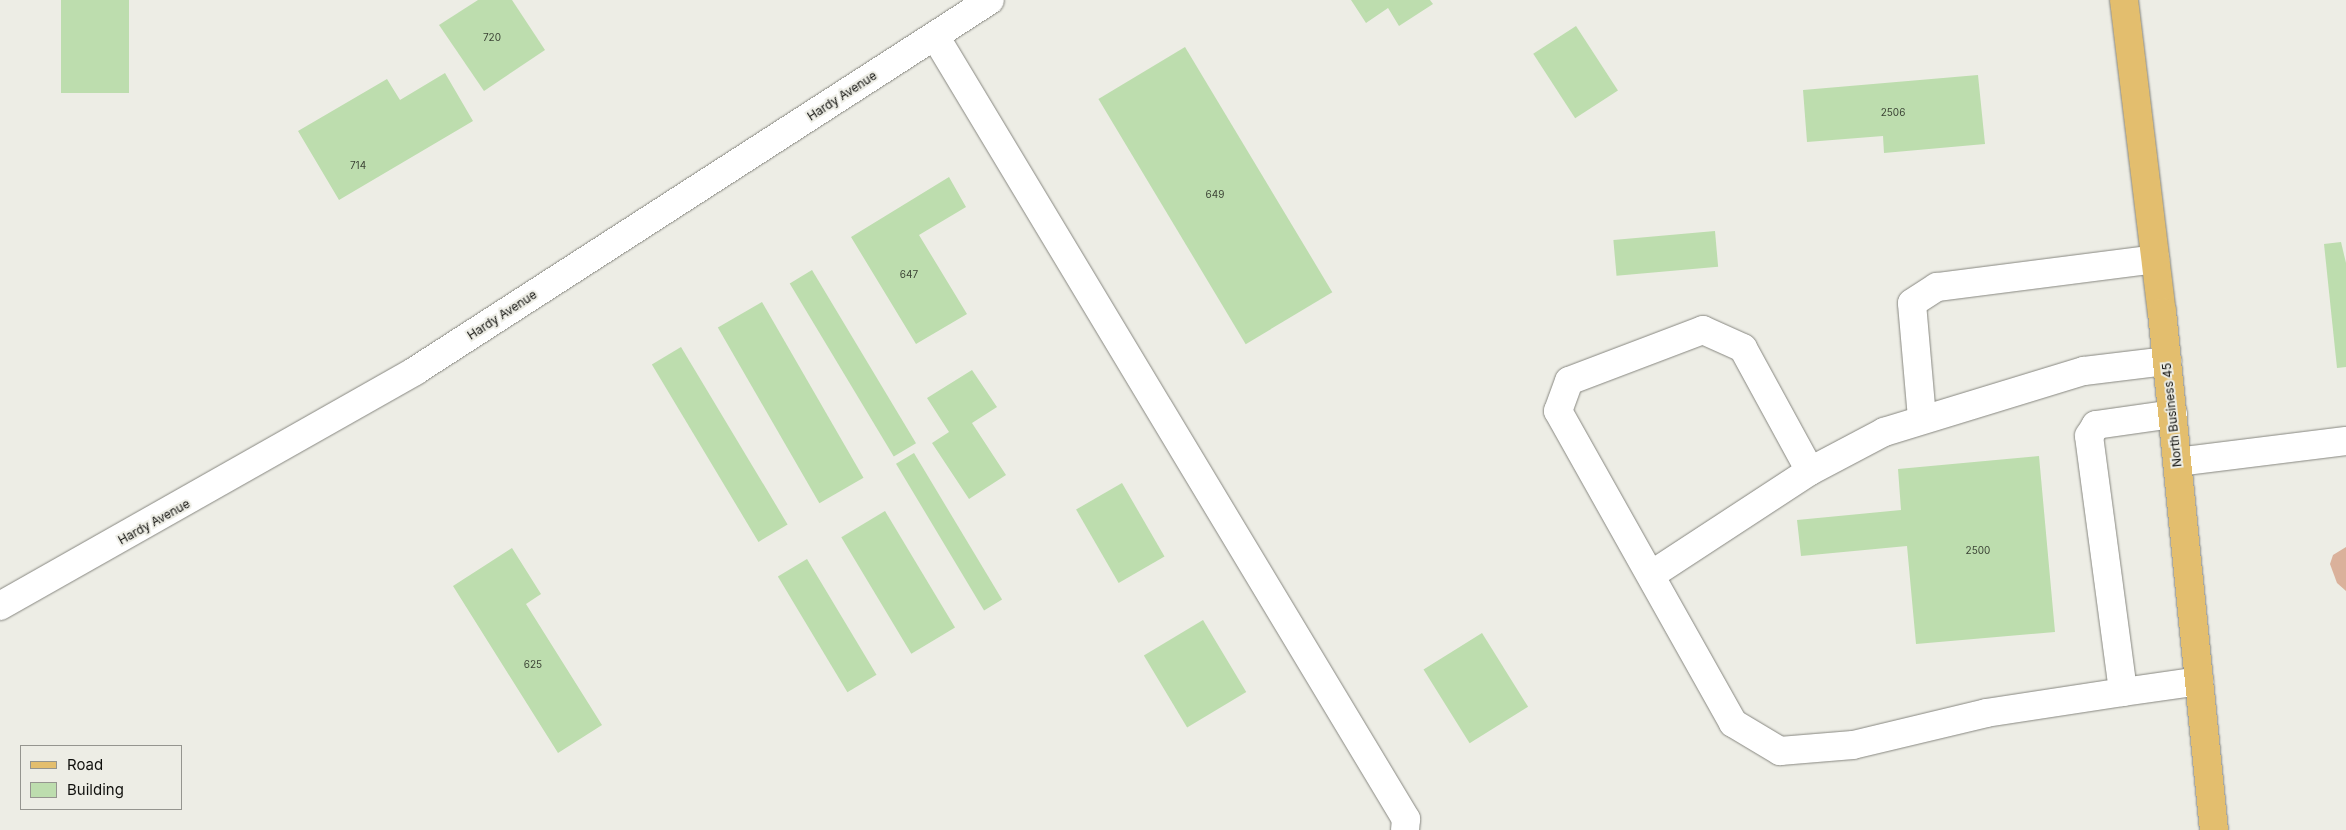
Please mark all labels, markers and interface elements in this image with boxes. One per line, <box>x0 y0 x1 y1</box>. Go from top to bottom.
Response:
house number: 720 <box>483 32 501 44</box>
street label: Hardy Avenue <box>805 68 879 124</box>
house number: 2506 <box>1881 107 1905 119</box>
house number: 714 <box>350 160 366 172</box>
house number: 649 <box>1206 189 1224 201</box>
house number: 647 <box>900 269 918 281</box>
street label: Hardy Avenue <box>465 287 539 343</box>
street label: North Business 45 <box>2159 362 2185 468</box>
street label: Hardy Avenue <box>116 496 192 548</box>
house number: 2500 <box>1966 545 1990 557</box>
house number: 625 <box>524 659 542 671</box>
legend <box>20 745 182 810</box>
text: Road <box>67 755 103 774</box>
text: Building <box>67 780 124 799</box>

